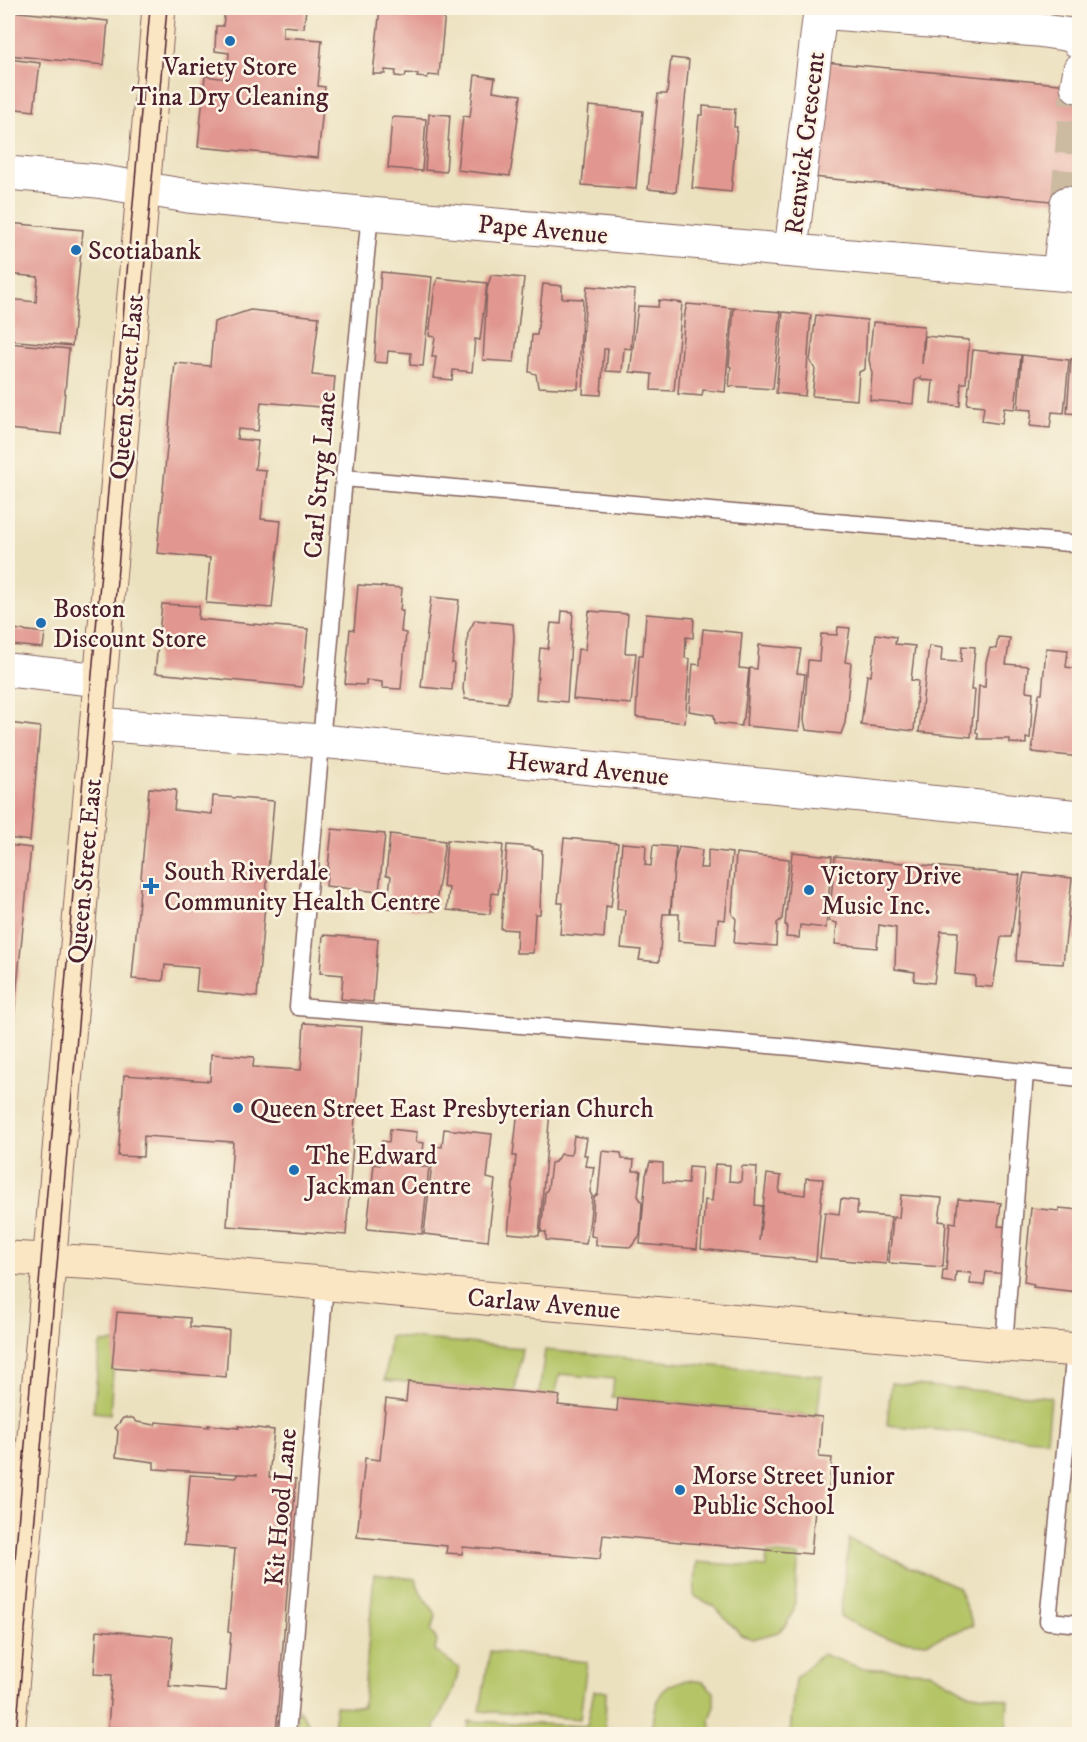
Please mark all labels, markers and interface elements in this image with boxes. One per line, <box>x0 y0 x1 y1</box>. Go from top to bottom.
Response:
marker: Variety Store Tina Dry Cleaning <box>223 34 237 48</box>
street label: Renwick Crescent <box>778 50 833 237</box>
place label: Variety Store Tina Dry Cleaning <box>132 51 329 114</box>
street label: Pape Avenue <box>476 208 609 253</box>
place label: Scotiabank <box>88 235 201 268</box>
marker: Scotiabank <box>69 243 83 257</box>
street label: Queen Street East <box>103 293 152 481</box>
street label: Carl Stryg Lane <box>297 390 344 560</box>
place label: Boston Discount Store <box>53 593 206 656</box>
marker: Boston Discount Store <box>34 616 48 630</box>
street label: Heward Avenue <box>505 745 671 794</box>
street label: Queen Street East <box>61 777 110 965</box>
place label: South Riverdale Community Health Centre <box>164 856 441 919</box>
place label: Victory Drive Music Inc. <box>820 860 962 923</box>
marker: South Riverdale Community Health Centre <box>142 877 160 895</box>
marker: Victory Drive Music Inc. <box>802 883 816 897</box>
place label: Queen Street East Presbyterian Church <box>250 1093 654 1126</box>
marker: Queen Street East Presbyterian Church <box>231 1101 245 1115</box>
place label: The Edward Jackman Centre <box>304 1140 471 1203</box>
marker: The Edward Jackman Centre <box>287 1163 301 1177</box>
street label: Carlaw Avenue <box>466 1281 622 1328</box>
street label: Kit Hood Lane <box>258 1427 305 1587</box>
place label: Morse Street Junior Public School <box>692 1460 895 1523</box>
marker: Morse Street Junior Public School <box>673 1483 687 1497</box>

